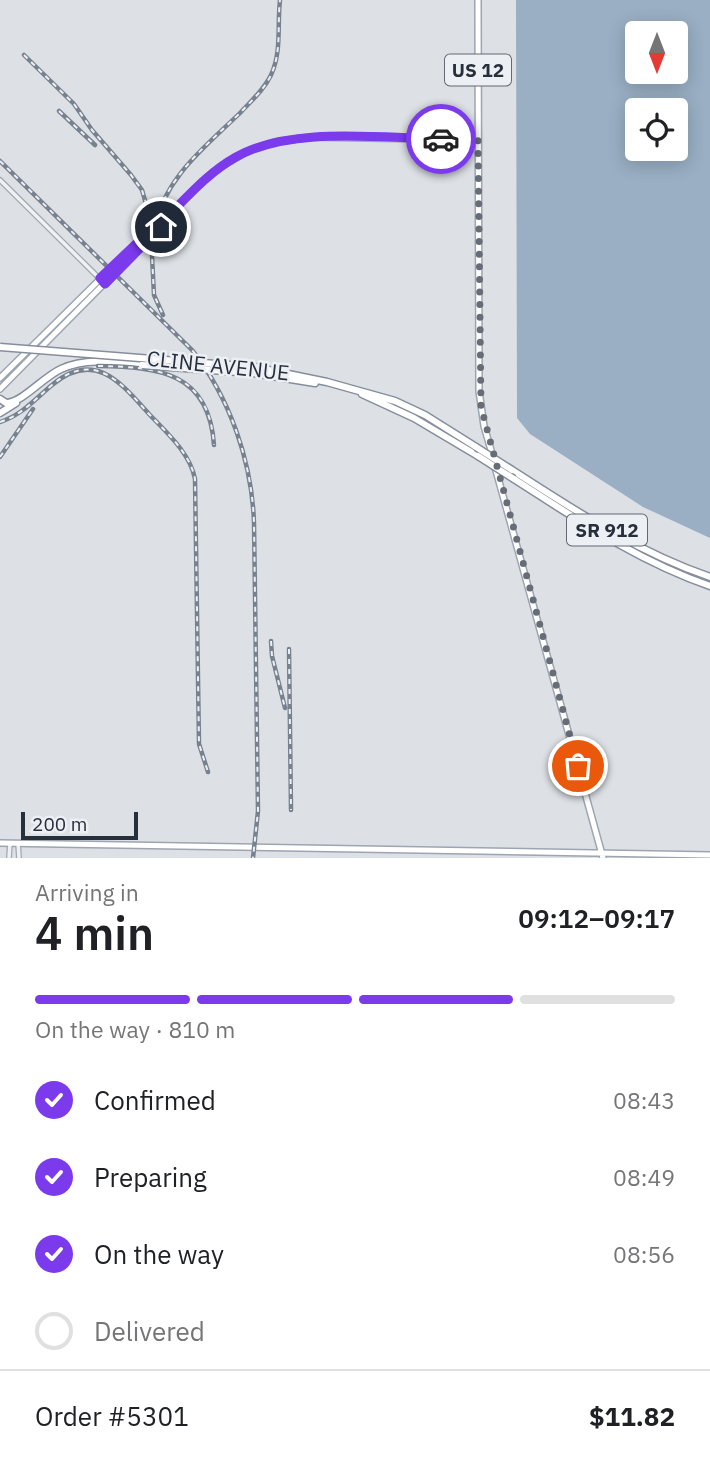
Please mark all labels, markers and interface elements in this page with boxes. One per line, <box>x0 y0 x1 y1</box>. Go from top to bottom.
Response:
north arrow <box>625 21 688 84</box>
map controls <box>625 21 688 161</box>
road number: US 12 <box>445 54 511 86</box>
button: locate <box>625 98 688 161</box>
courier <box>406 104 476 174</box>
icon: car <box>422 120 460 158</box>
pin <box>131 197 191 257</box>
icon: home <box>142 208 180 246</box>
street label: CLINE AVENUE <box>146 344 291 386</box>
road number: SR 912 <box>567 514 647 545</box>
pin <box>548 736 608 796</box>
icon: bag <box>559 747 597 785</box>
scale bar <box>21 809 138 841</box>
text: 200 m <box>32 812 87 836</box>
text: Arriving in <box>35 877 139 907</box>
text: 09:12–09:17 <box>518 901 675 935</box>
text: 4 min <box>35 903 154 963</box>
text: On the way · 810 m <box>35 1014 235 1044</box>
icon: check <box>35 1081 73 1119</box>
text: Confirmed <box>94 1083 216 1117</box>
text: 08:43 <box>613 1085 675 1115</box>
icon: check <box>35 1158 73 1196</box>
text: Preparing <box>94 1160 207 1194</box>
text: 08:49 <box>613 1162 675 1192</box>
icon: check <box>35 1235 73 1273</box>
text: On the way <box>94 1237 224 1271</box>
text: 08:56 <box>613 1239 675 1269</box>
text: Delivered <box>94 1314 205 1348</box>
text: Order #5301 <box>35 1399 189 1433</box>
text: $11.82 <box>589 1399 675 1433</box>

